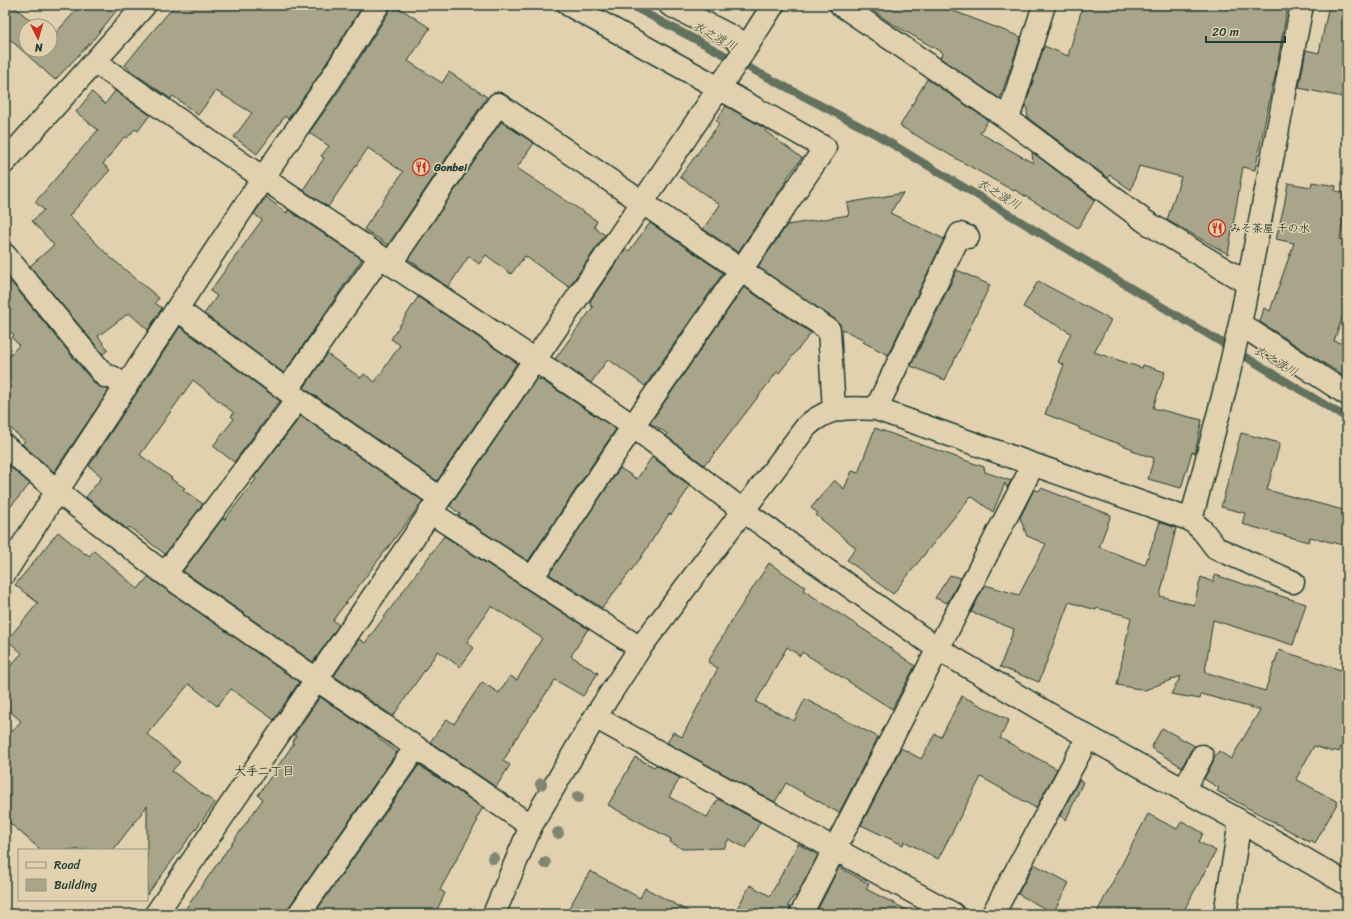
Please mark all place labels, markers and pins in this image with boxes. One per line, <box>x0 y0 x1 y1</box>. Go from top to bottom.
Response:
restaurant icon: Gonbei <box>411 157 431 177</box>
place label: Gonbei <box>433 158 468 177</box>
restaurant icon: みそ茶屋 千の水 <box>1207 218 1227 238</box>
place label: みそ茶屋 千の水 <box>1230 219 1310 238</box>

